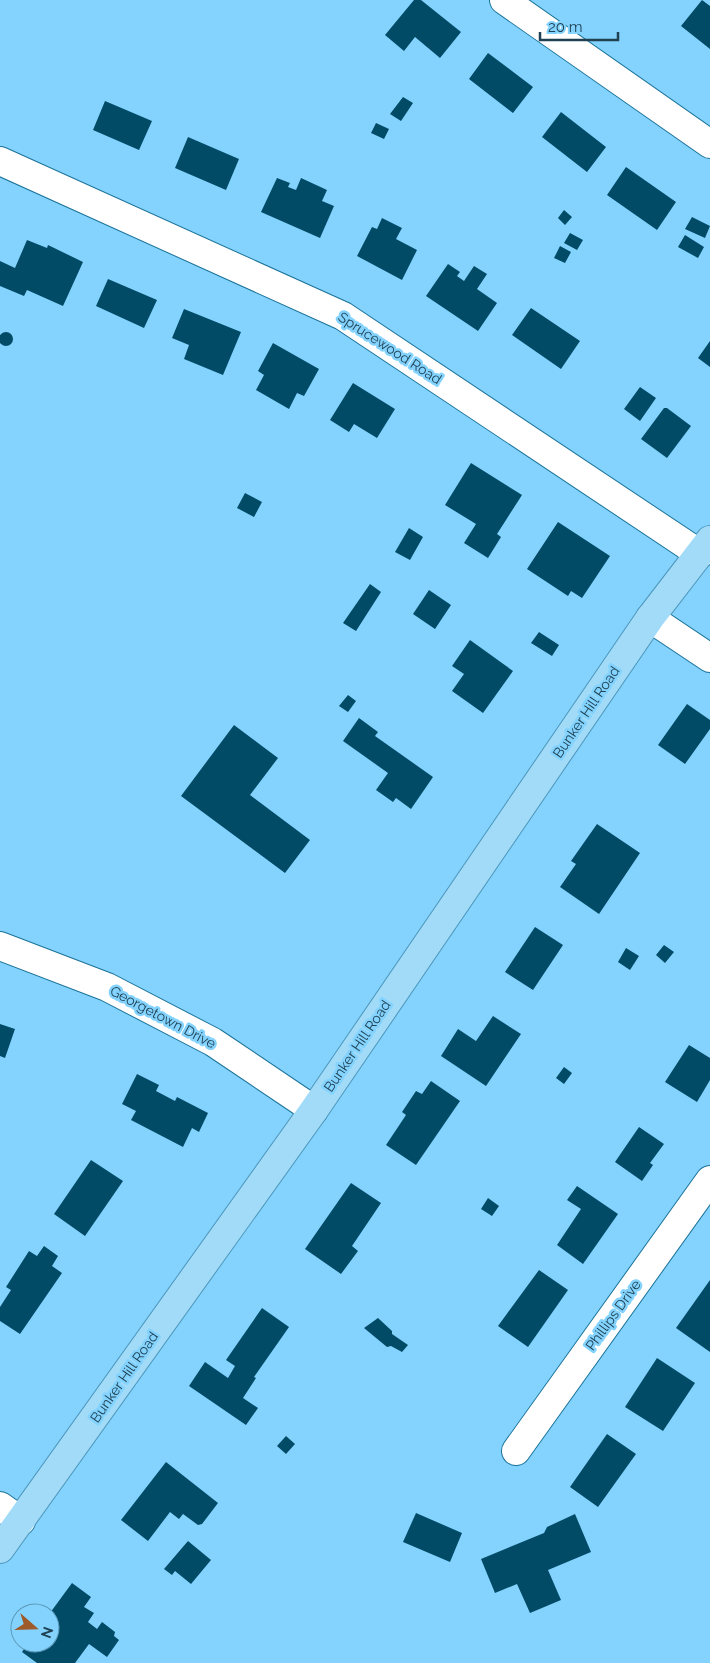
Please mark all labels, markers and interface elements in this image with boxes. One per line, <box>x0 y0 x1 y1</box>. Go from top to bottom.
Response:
scale bar <box>540 10 618 42</box>
text: 20 m <box>548 18 583 36</box>
street label: Sprucewood Road <box>335 309 445 387</box>
street label: Bunker Hill Road <box>549 663 623 761</box>
street label: Georgetown Drive <box>107 982 219 1052</box>
street label: Bunker Hill Road <box>320 997 394 1095</box>
street label: Phillips Drive <box>582 1277 644 1353</box>
street label: Bunker Hill Road <box>87 1329 161 1425</box>
north arrow <box>10 1603 60 1653</box>
text: N <box>38 1625 57 1640</box>

